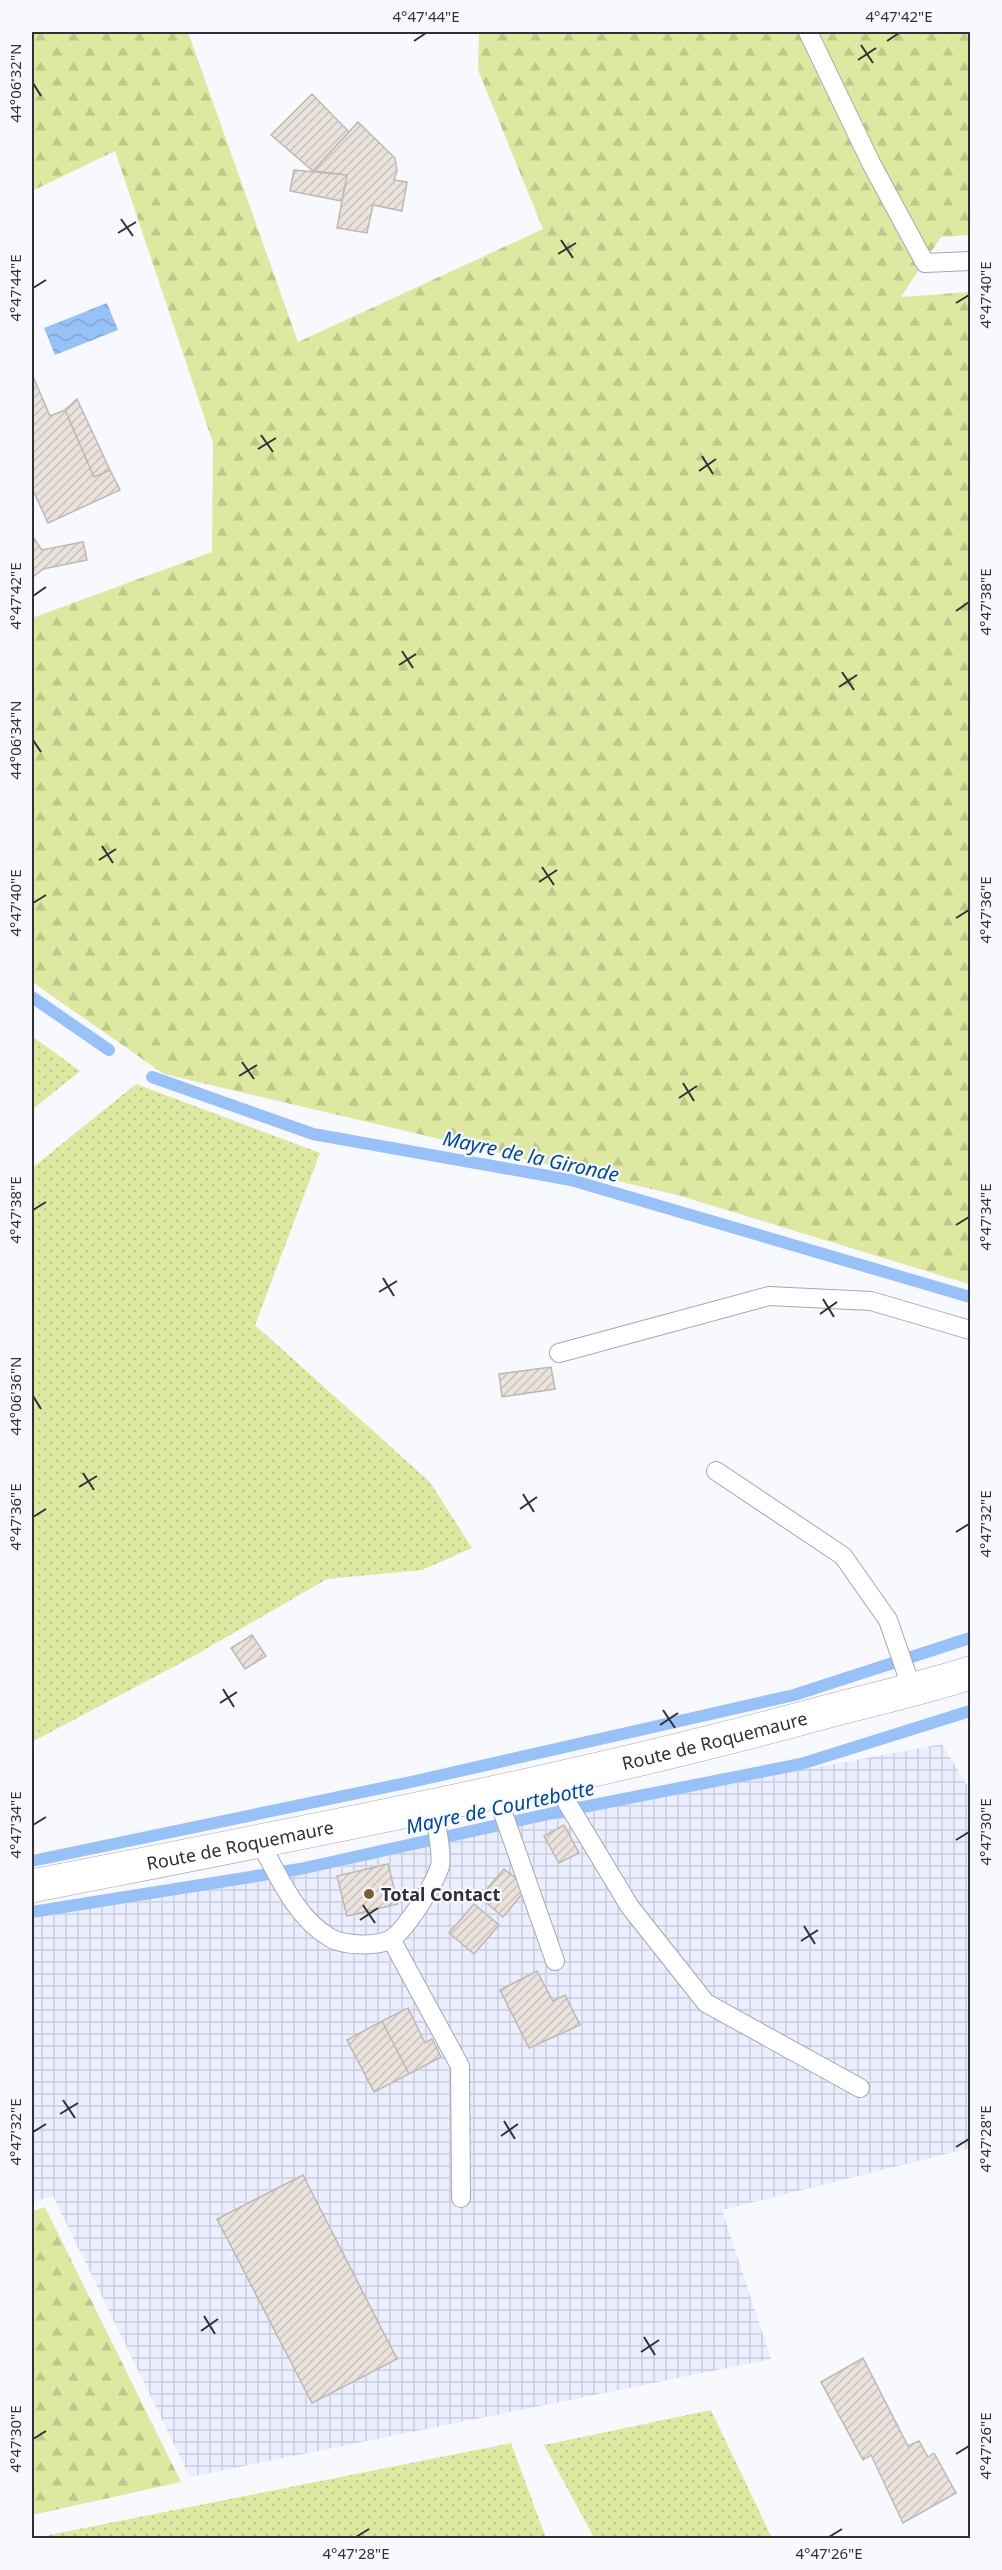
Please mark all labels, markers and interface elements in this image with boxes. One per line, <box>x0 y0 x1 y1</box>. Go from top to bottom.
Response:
text: 4°47'44"E <box>392 6 460 26</box>
text: 4°47'42"E <box>865 6 933 26</box>
text: 44°06'32"N <box>5 44 25 122</box>
text: 4°47'44"E <box>5 254 25 322</box>
text: 4°47'40"E <box>975 261 995 329</box>
text: 4°47'42"E <box>5 562 25 630</box>
text: 4°47'38"E <box>975 568 995 636</box>
text: 44°06'34"N <box>5 701 25 779</box>
text: 4°47'40"E <box>5 869 25 937</box>
text: 4°47'36"E <box>975 876 995 944</box>
water label: Mayre de la Gironde <box>440 1124 622 1188</box>
text: 4°47'38"E <box>5 1176 25 1244</box>
text: 4°47'34"E <box>975 1183 995 1251</box>
text: 44°06'36"N <box>5 1357 25 1435</box>
text: 4°47'36"E <box>5 1483 25 1551</box>
text: 4°47'32"E <box>975 1490 995 1558</box>
street label: Route de Roquemaure <box>619 1705 810 1775</box>
water label: Mayre de Courtebotte <box>403 1774 597 1840</box>
text: 4°47'34"E <box>5 1791 25 1859</box>
text: 4°47'30"E <box>975 1798 995 1866</box>
street label: Route de Roquemaure <box>144 1815 336 1875</box>
place label: Total Contact <box>381 1882 500 1906</box>
marker: Total Contact <box>362 1887 376 1901</box>
text: 4°47'32"E <box>5 2098 25 2166</box>
text: 4°47'28"E <box>975 2105 995 2173</box>
text: 4°47'30"E <box>5 2405 25 2473</box>
text: 4°47'26"E <box>975 2412 995 2480</box>
text: 4°47'28"E <box>322 2543 390 2563</box>
text: 4°47'26"E <box>795 2543 863 2563</box>

